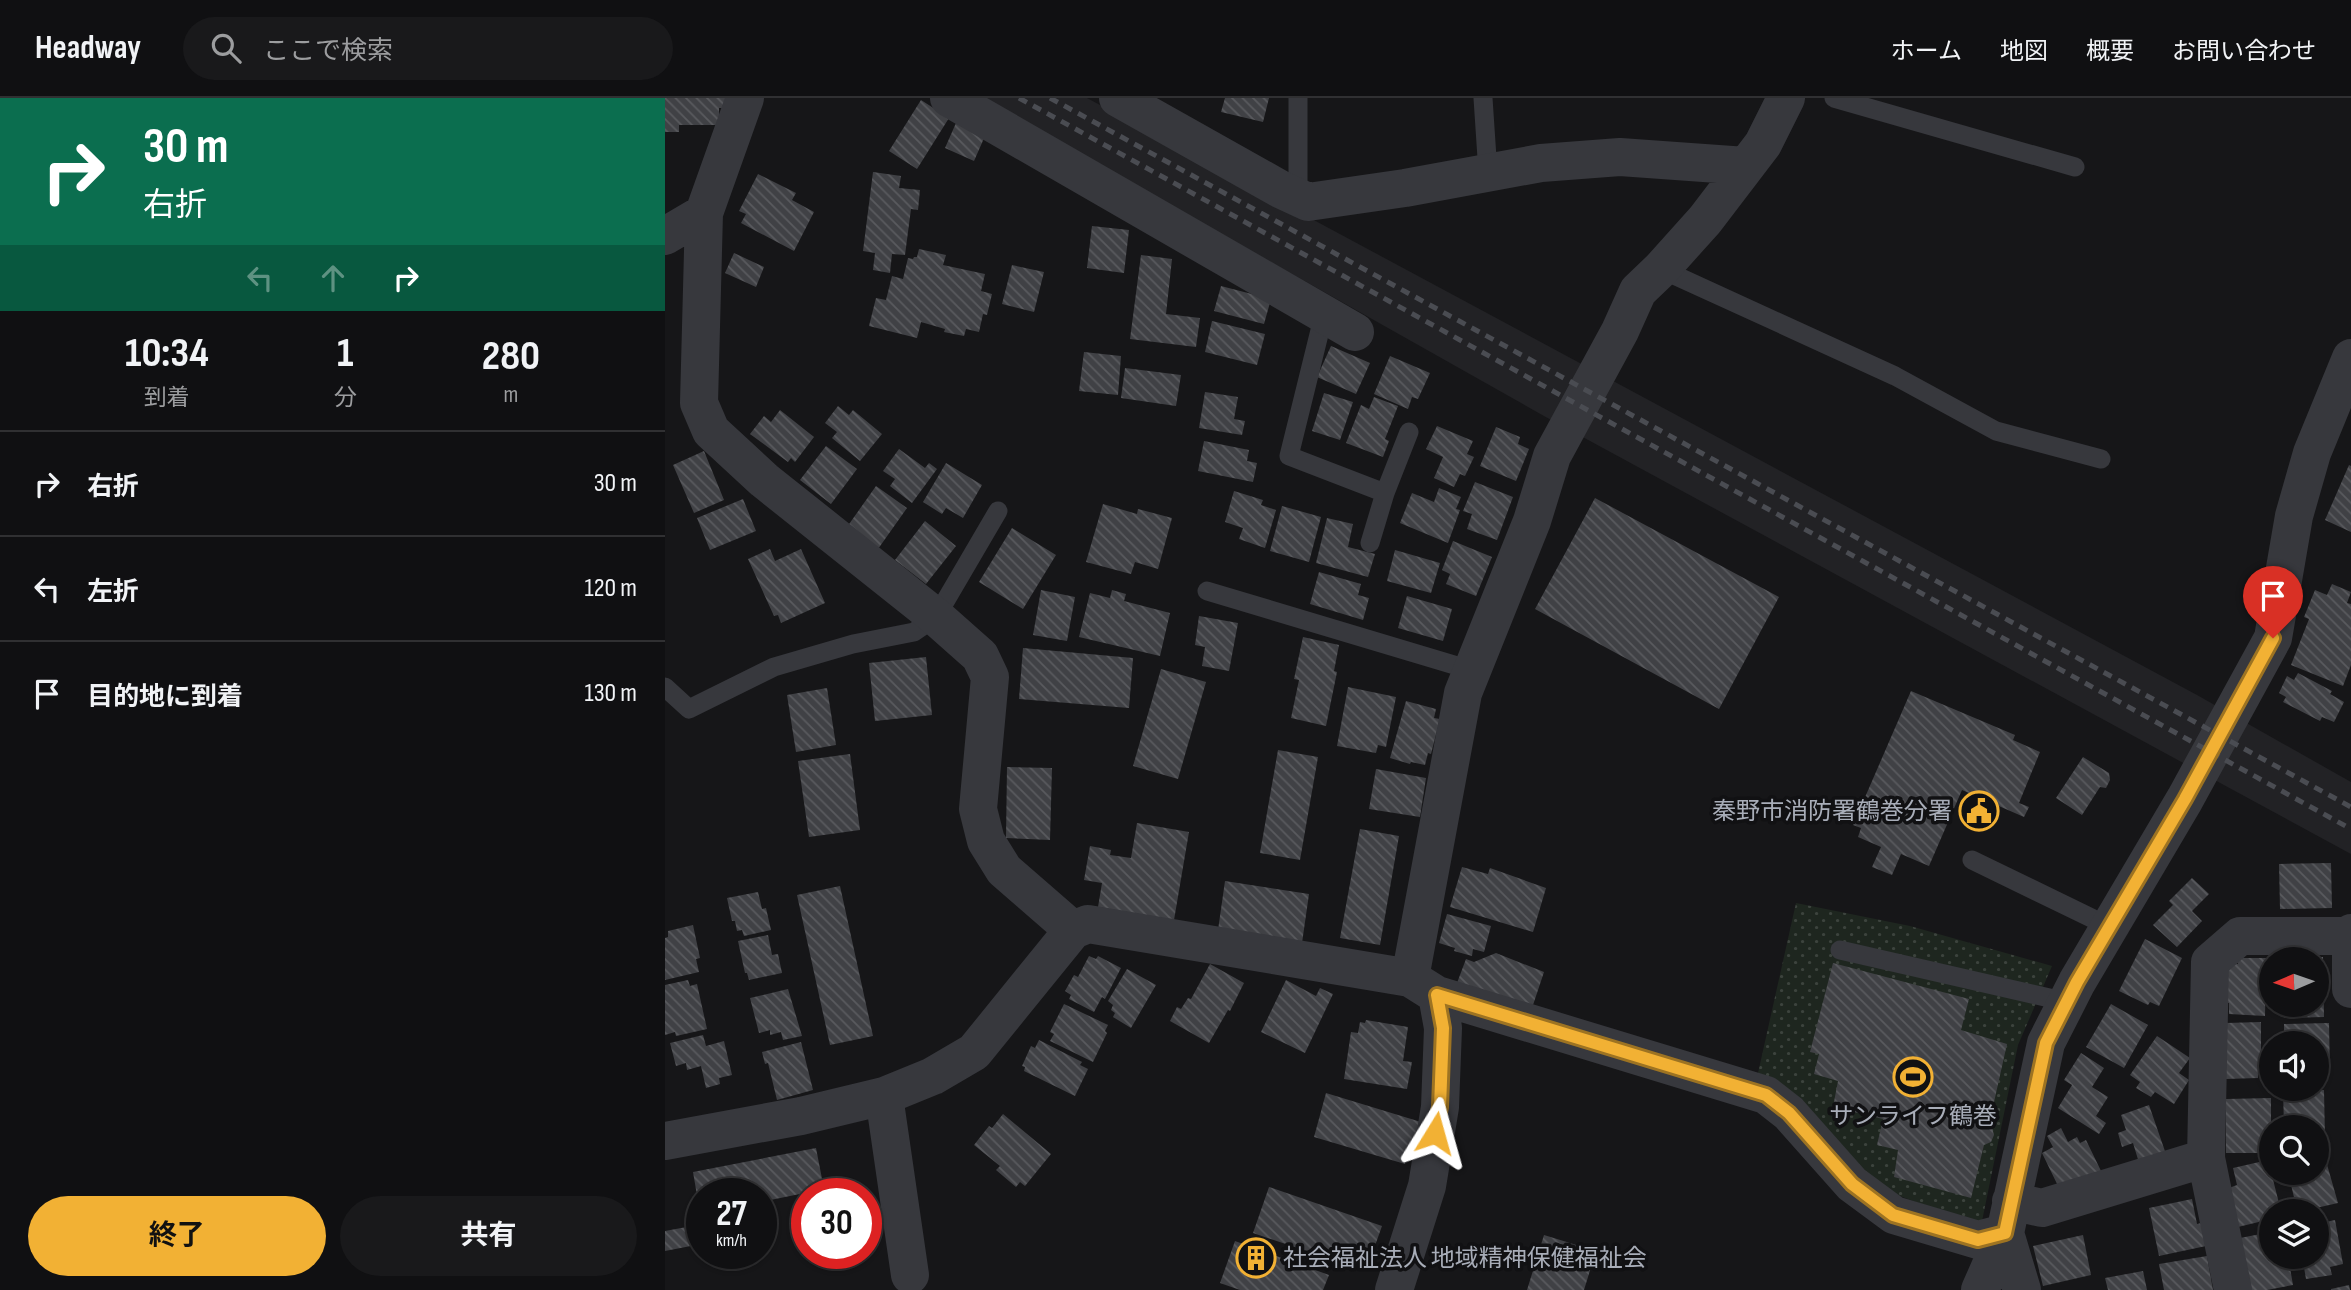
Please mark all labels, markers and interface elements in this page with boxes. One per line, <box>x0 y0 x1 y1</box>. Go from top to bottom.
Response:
search box <box>183 17 673 80</box>
text: Headway <box>35 28 141 68</box>
icon: search <box>207 29 245 67</box>
text: ここで検索 <box>263 36 393 67</box>
text: ホーム <box>1891 37 1962 66</box>
text: 地図 <box>2000 37 2048 66</box>
text: 概要 <box>2086 37 2134 66</box>
text: お問い合わせ <box>2172 37 2316 66</box>
text: 30 m <box>143 118 228 177</box>
icon: right <box>28 126 119 217</box>
text: 右折 <box>143 186 207 225</box>
icon: left <box>241 259 279 297</box>
icon: ahead <box>314 259 352 297</box>
icon: right <box>387 259 425 297</box>
text: 10:34 <box>125 328 209 379</box>
text: 1 <box>337 328 353 379</box>
text: 280 <box>482 331 540 382</box>
text: m <box>503 381 518 409</box>
text: 到着 <box>144 384 190 412</box>
text: 分 <box>334 384 357 412</box>
icon: right <box>28 465 66 503</box>
text: 30 m <box>594 468 637 499</box>
text: 右折 <box>87 472 139 503</box>
pin <box>2243 566 2303 638</box>
icon: left <box>28 570 66 608</box>
text: 120 m <box>584 573 637 604</box>
text: 左折 <box>87 577 139 608</box>
icon: arrive <box>2254 577 2292 615</box>
icon: arrive <box>28 675 66 713</box>
text: 130 m <box>585 678 637 709</box>
text: 目的地に到着 <box>87 682 243 713</box>
public building icon: 秦野市消防署鶴巻分署 <box>1958 790 2000 832</box>
place label: 秦野市消防署鶴巻分署 <box>1712 797 1952 826</box>
north arrow <box>2259 947 2329 1017</box>
map controls <box>2259 947 2329 1269</box>
button: sound <box>2259 1031 2329 1101</box>
sports icon: サンライフ鶴巻 <box>1892 1056 1934 1098</box>
position arrow <box>1398 1096 1472 1170</box>
place label: サンライフ鶴巻 <box>1829 1102 1997 1131</box>
button: search <box>2259 1115 2329 1185</box>
speed limit sign: 30 <box>791 1178 882 1269</box>
text: 27 <box>716 1193 747 1236</box>
button: 終了 <box>28 1196 326 1276</box>
button: 共有 <box>340 1196 637 1276</box>
button: layers <box>2259 1199 2329 1269</box>
text: km/h <box>716 1230 747 1251</box>
building icon: 社会福祉法人 地域精神保健福祉会 <box>1235 1237 1277 1279</box>
place label: 社会福祉法人 地域精神保健福祉会 <box>1283 1244 1647 1273</box>

